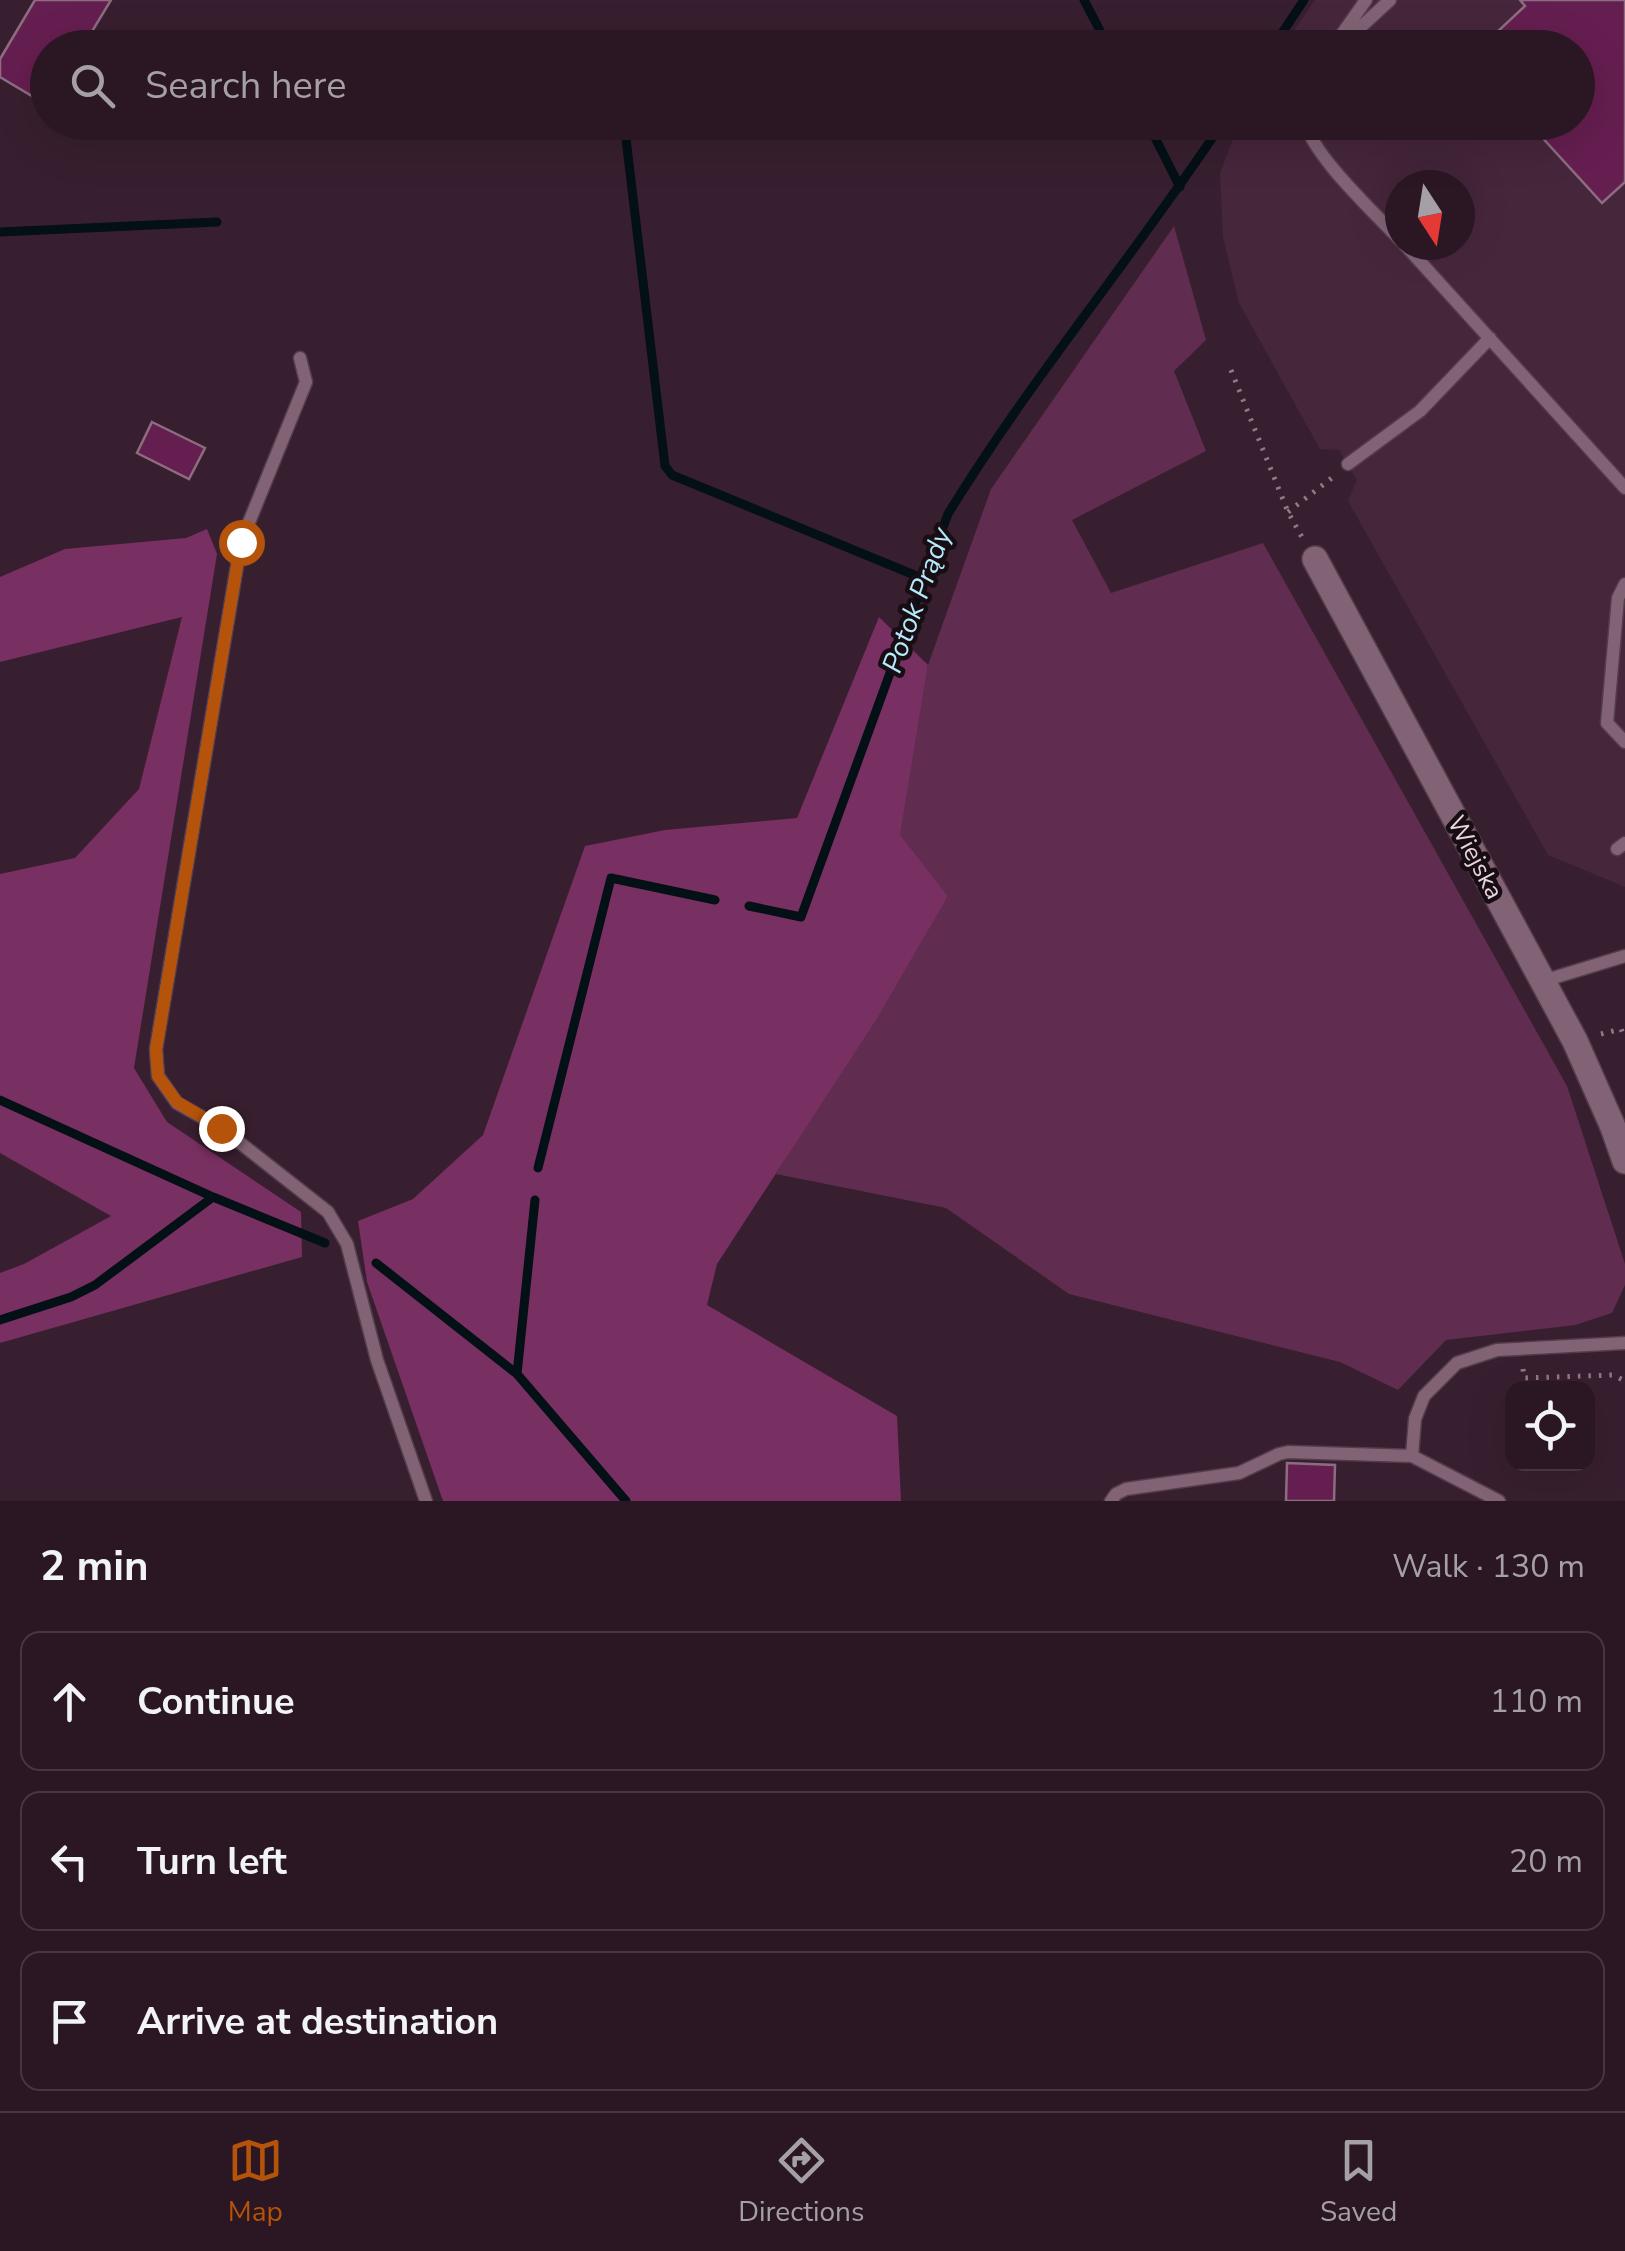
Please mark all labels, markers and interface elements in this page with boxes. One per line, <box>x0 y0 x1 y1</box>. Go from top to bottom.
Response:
search box <box>30 30 1595 140</box>
icon: search <box>65 58 120 113</box>
text: Search here <box>145 60 346 111</box>
north arrow <box>1385 170 1475 260</box>
route start <box>219 520 265 566</box>
water label: Potok Prądy <box>873 521 961 678</box>
street label: Wiejska <box>1439 810 1511 905</box>
route end <box>199 1106 245 1152</box>
map controls <box>1505 1381 1595 1471</box>
button: locate <box>1505 1381 1595 1471</box>
text: 2 min <box>40 1538 149 1595</box>
text: Walk · 130 m <box>1392 1545 1585 1588</box>
icon: ahead <box>42 1674 97 1729</box>
text: Continue <box>137 1676 295 1727</box>
text: 110 m <box>1490 1680 1583 1723</box>
icon: left <box>42 1834 97 1889</box>
text: Turn left <box>137 1836 287 1887</box>
text: 20 m <box>1509 1840 1583 1883</box>
icon: arrive <box>42 1994 97 2049</box>
text: Arrive at destination <box>137 1996 498 2047</box>
tab: Map <box>228 2133 283 2231</box>
tab: Directions <box>738 2133 864 2231</box>
tab: Saved <box>1320 2133 1397 2231</box>

